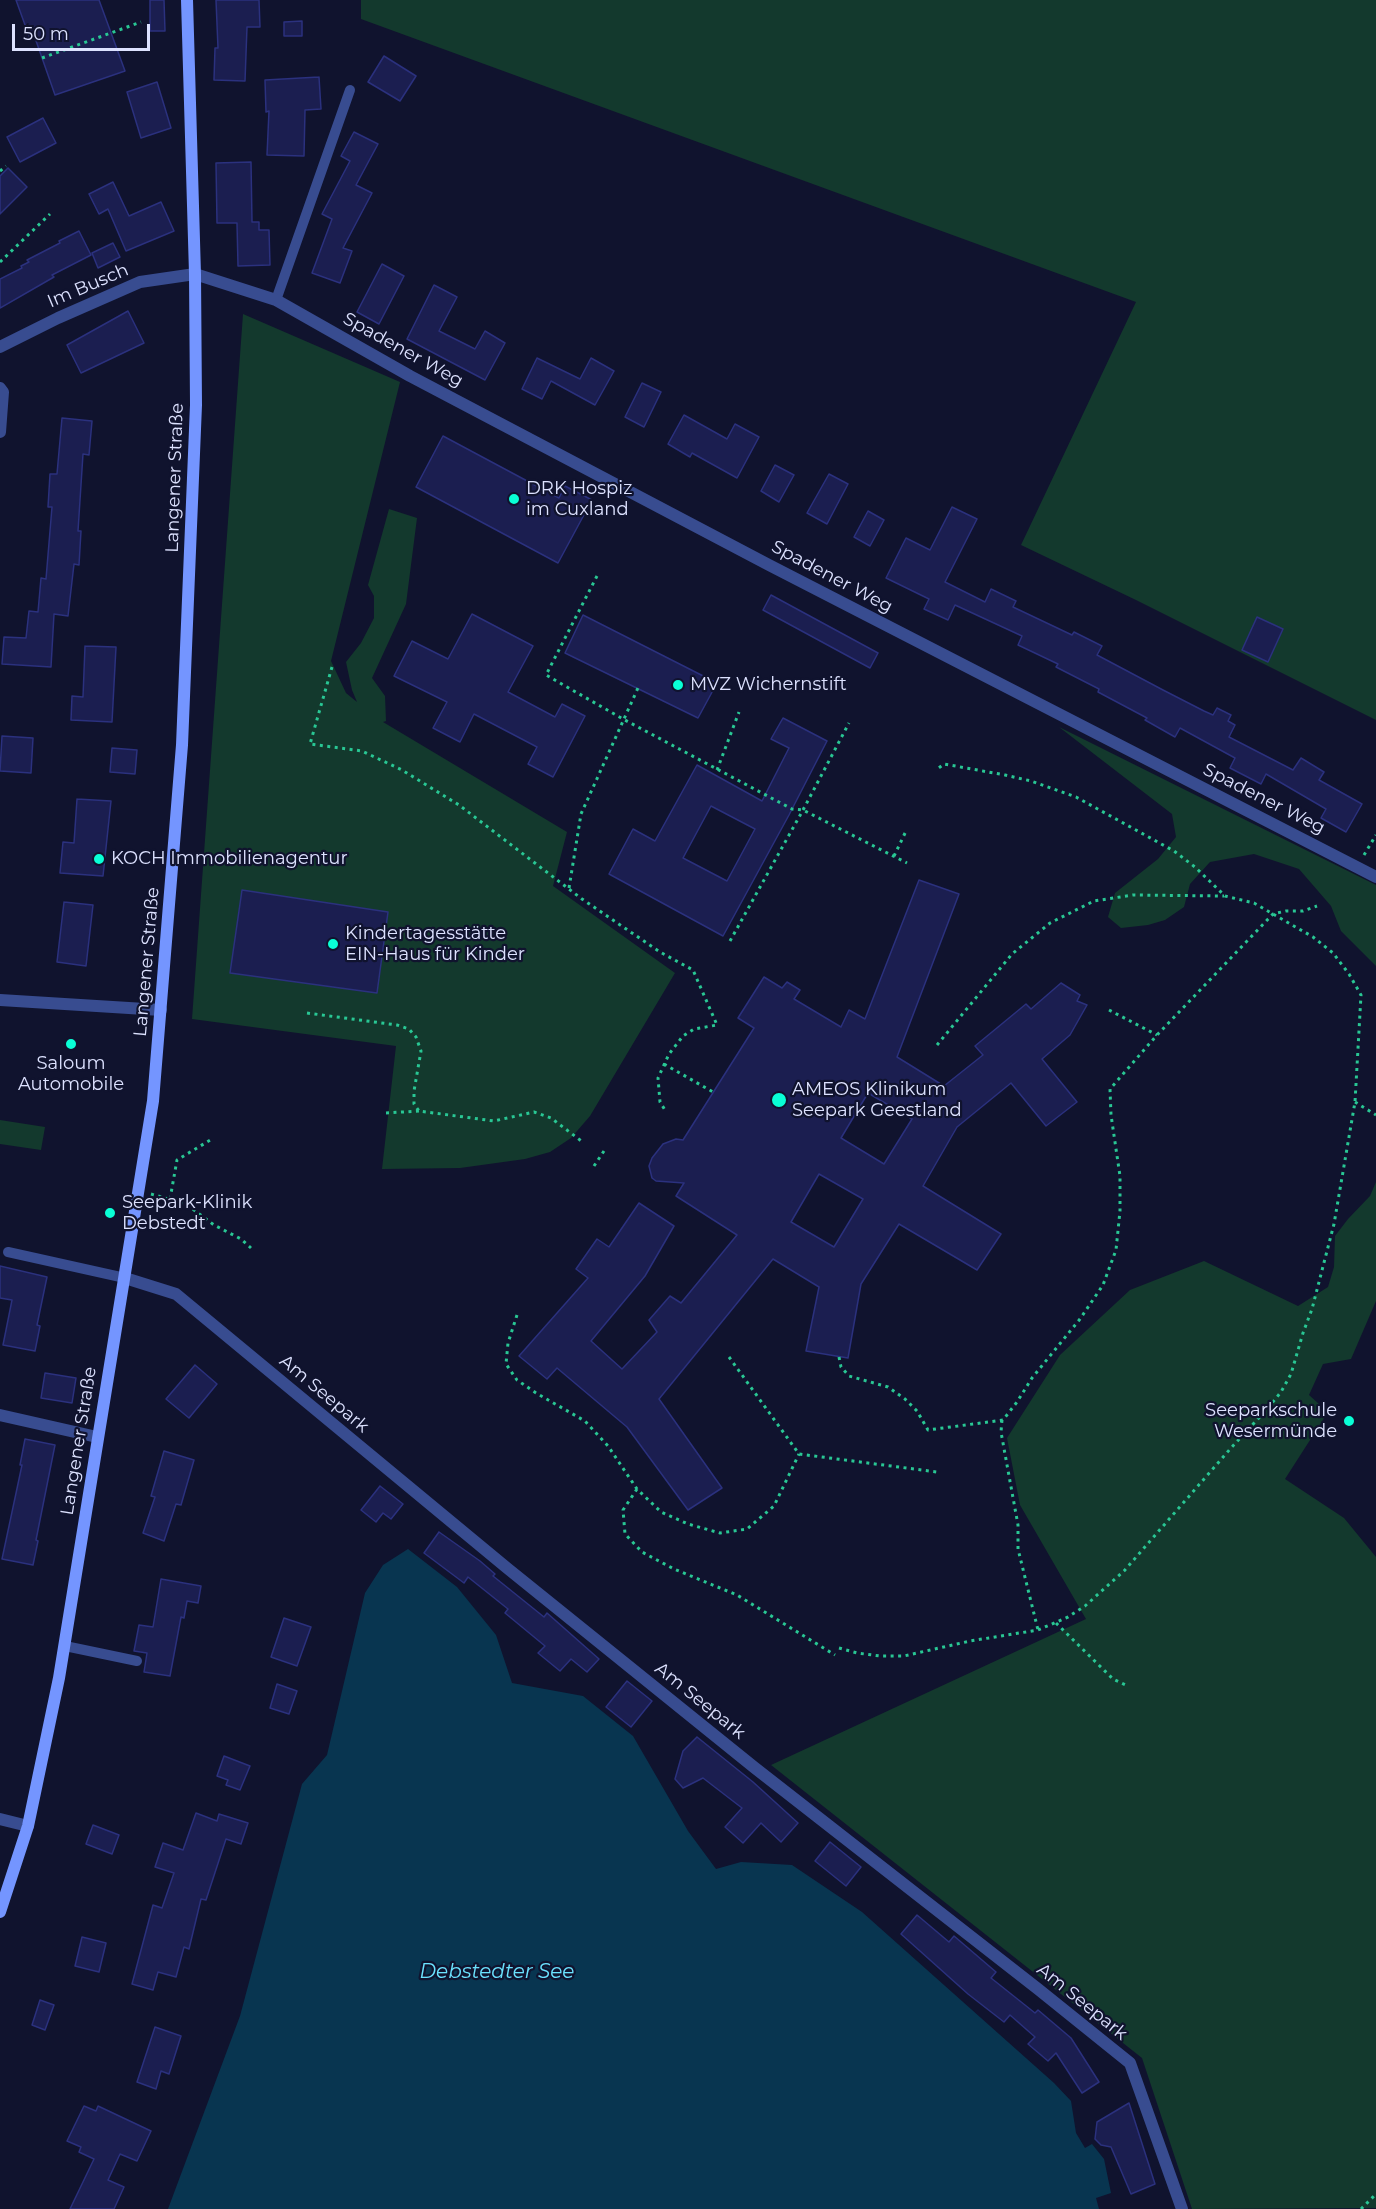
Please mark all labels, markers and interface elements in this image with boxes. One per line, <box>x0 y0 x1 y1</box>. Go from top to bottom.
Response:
scale bar <box>15 12 153 50</box>
text: 50 m <box>23 23 69 45</box>
street label: Im Busch <box>44 259 132 313</box>
street label: Spadener Weg <box>339 308 467 392</box>
street label: Langener Straße <box>162 403 188 553</box>
place label: DRK Hospiz im Cuxland <box>526 478 632 520</box>
marker: DRK Hospiz im Cuxland <box>507 492 521 506</box>
street label: Spadener Weg <box>768 536 896 618</box>
place label: MVZ Wichernstift <box>690 674 847 696</box>
marker: MVZ Wichernstift <box>671 678 685 692</box>
street label: Spadener Weg <box>1199 759 1329 839</box>
place label: KOCH Immobilienagentur <box>111 848 348 870</box>
marker: KOCH Immobilienagentur <box>92 852 106 866</box>
street label: Langener Straße <box>130 886 164 1038</box>
place label: Kindertagesstätte EIN-Haus für Kinder <box>345 923 525 966</box>
marker: Kindertagesstätte EIN-Haus für Kinder <box>326 937 340 951</box>
marker: Saloum Automobile <box>64 1037 78 1051</box>
place label: Saloum Automobile <box>18 1053 124 1096</box>
place label: AMEOS Klinikum Seepark Geestland <box>792 1079 962 1122</box>
marker: AMEOS Klinikum Seepark Geestland <box>770 1091 788 1109</box>
place label: Seepark-Klinik Debstedt <box>122 1192 252 1234</box>
marker: Seepark-Klinik Debstedt <box>103 1206 117 1220</box>
street label: Am Seepark <box>275 1350 373 1438</box>
street label: Langener Straße <box>57 1365 101 1517</box>
place label: Seeparkschule Wesermünde <box>1205 1400 1337 1442</box>
marker: Seeparkschule Wesermünde <box>1342 1414 1356 1428</box>
street label: Am Seepark <box>650 1658 750 1744</box>
street label: Am Seepark <box>1032 1959 1132 2045</box>
water label: Debstedter See <box>420 1960 574 1984</box>

